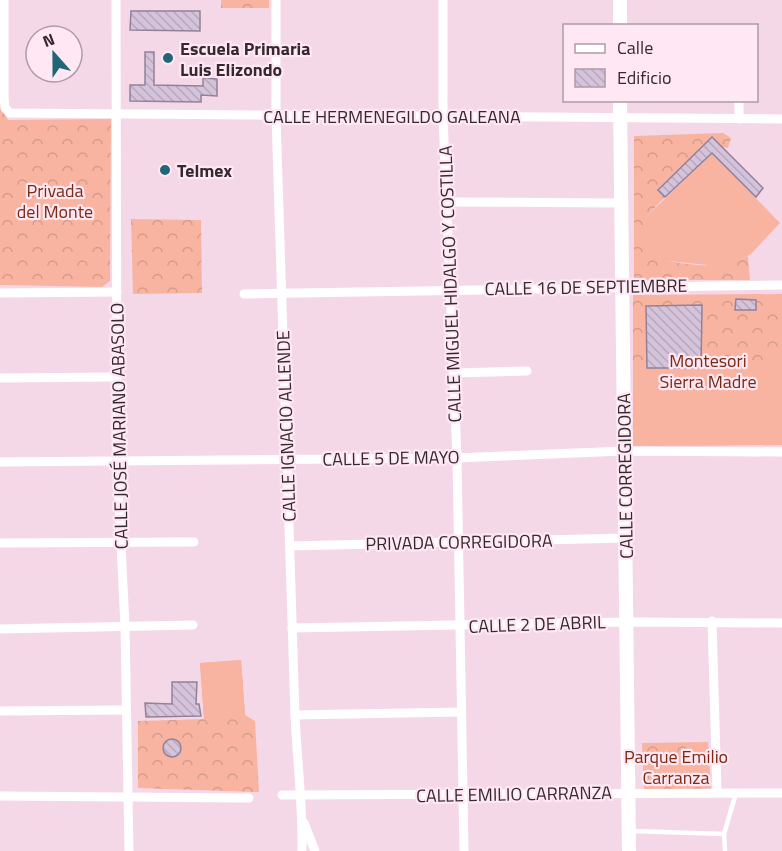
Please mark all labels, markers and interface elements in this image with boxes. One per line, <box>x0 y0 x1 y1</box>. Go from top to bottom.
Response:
north arrow <box>24 24 84 84</box>
legend <box>563 24 758 102</box>
text: N <box>39 27 58 53</box>
text: Calle <box>617 34 653 61</box>
place label: Escuela Primaria Luis Elizondo <box>180 35 310 83</box>
marker: Escuela Primaria Luis Elizondo <box>161 51 175 65</box>
text: Edificio <box>617 64 671 91</box>
street label: CALLE HERMENEGILDO GALEANA <box>263 103 521 130</box>
street label: CALLE MIGUEL HIDALGO Y COSTILLA <box>432 145 468 423</box>
place label: Telmex <box>177 157 233 184</box>
marker: Telmex <box>158 163 172 177</box>
park label: Privada del Monte <box>17 177 93 225</box>
street label: CALLE 16 DE SEPTIEMBRE <box>484 272 688 302</box>
street label: CALLE JOSÉ MARIANO ABASOLO <box>103 303 135 549</box>
street label: CALLE IGNACIO ALLENDE <box>269 330 303 522</box>
park label: Montesori Sierra Madre <box>659 347 757 395</box>
street label: CALLE CORREGIDORA <box>610 393 640 559</box>
street label: CALLE 5 DE MAYO <box>322 443 460 473</box>
street label: PRIVADA CORREGIDORA <box>365 527 553 557</box>
street label: CALLE 2 DE ABRIL <box>468 608 606 640</box>
park label: Parque Emilio Carranza <box>624 743 728 791</box>
street label: CALLE EMILIO CARRANZA <box>416 779 612 809</box>

